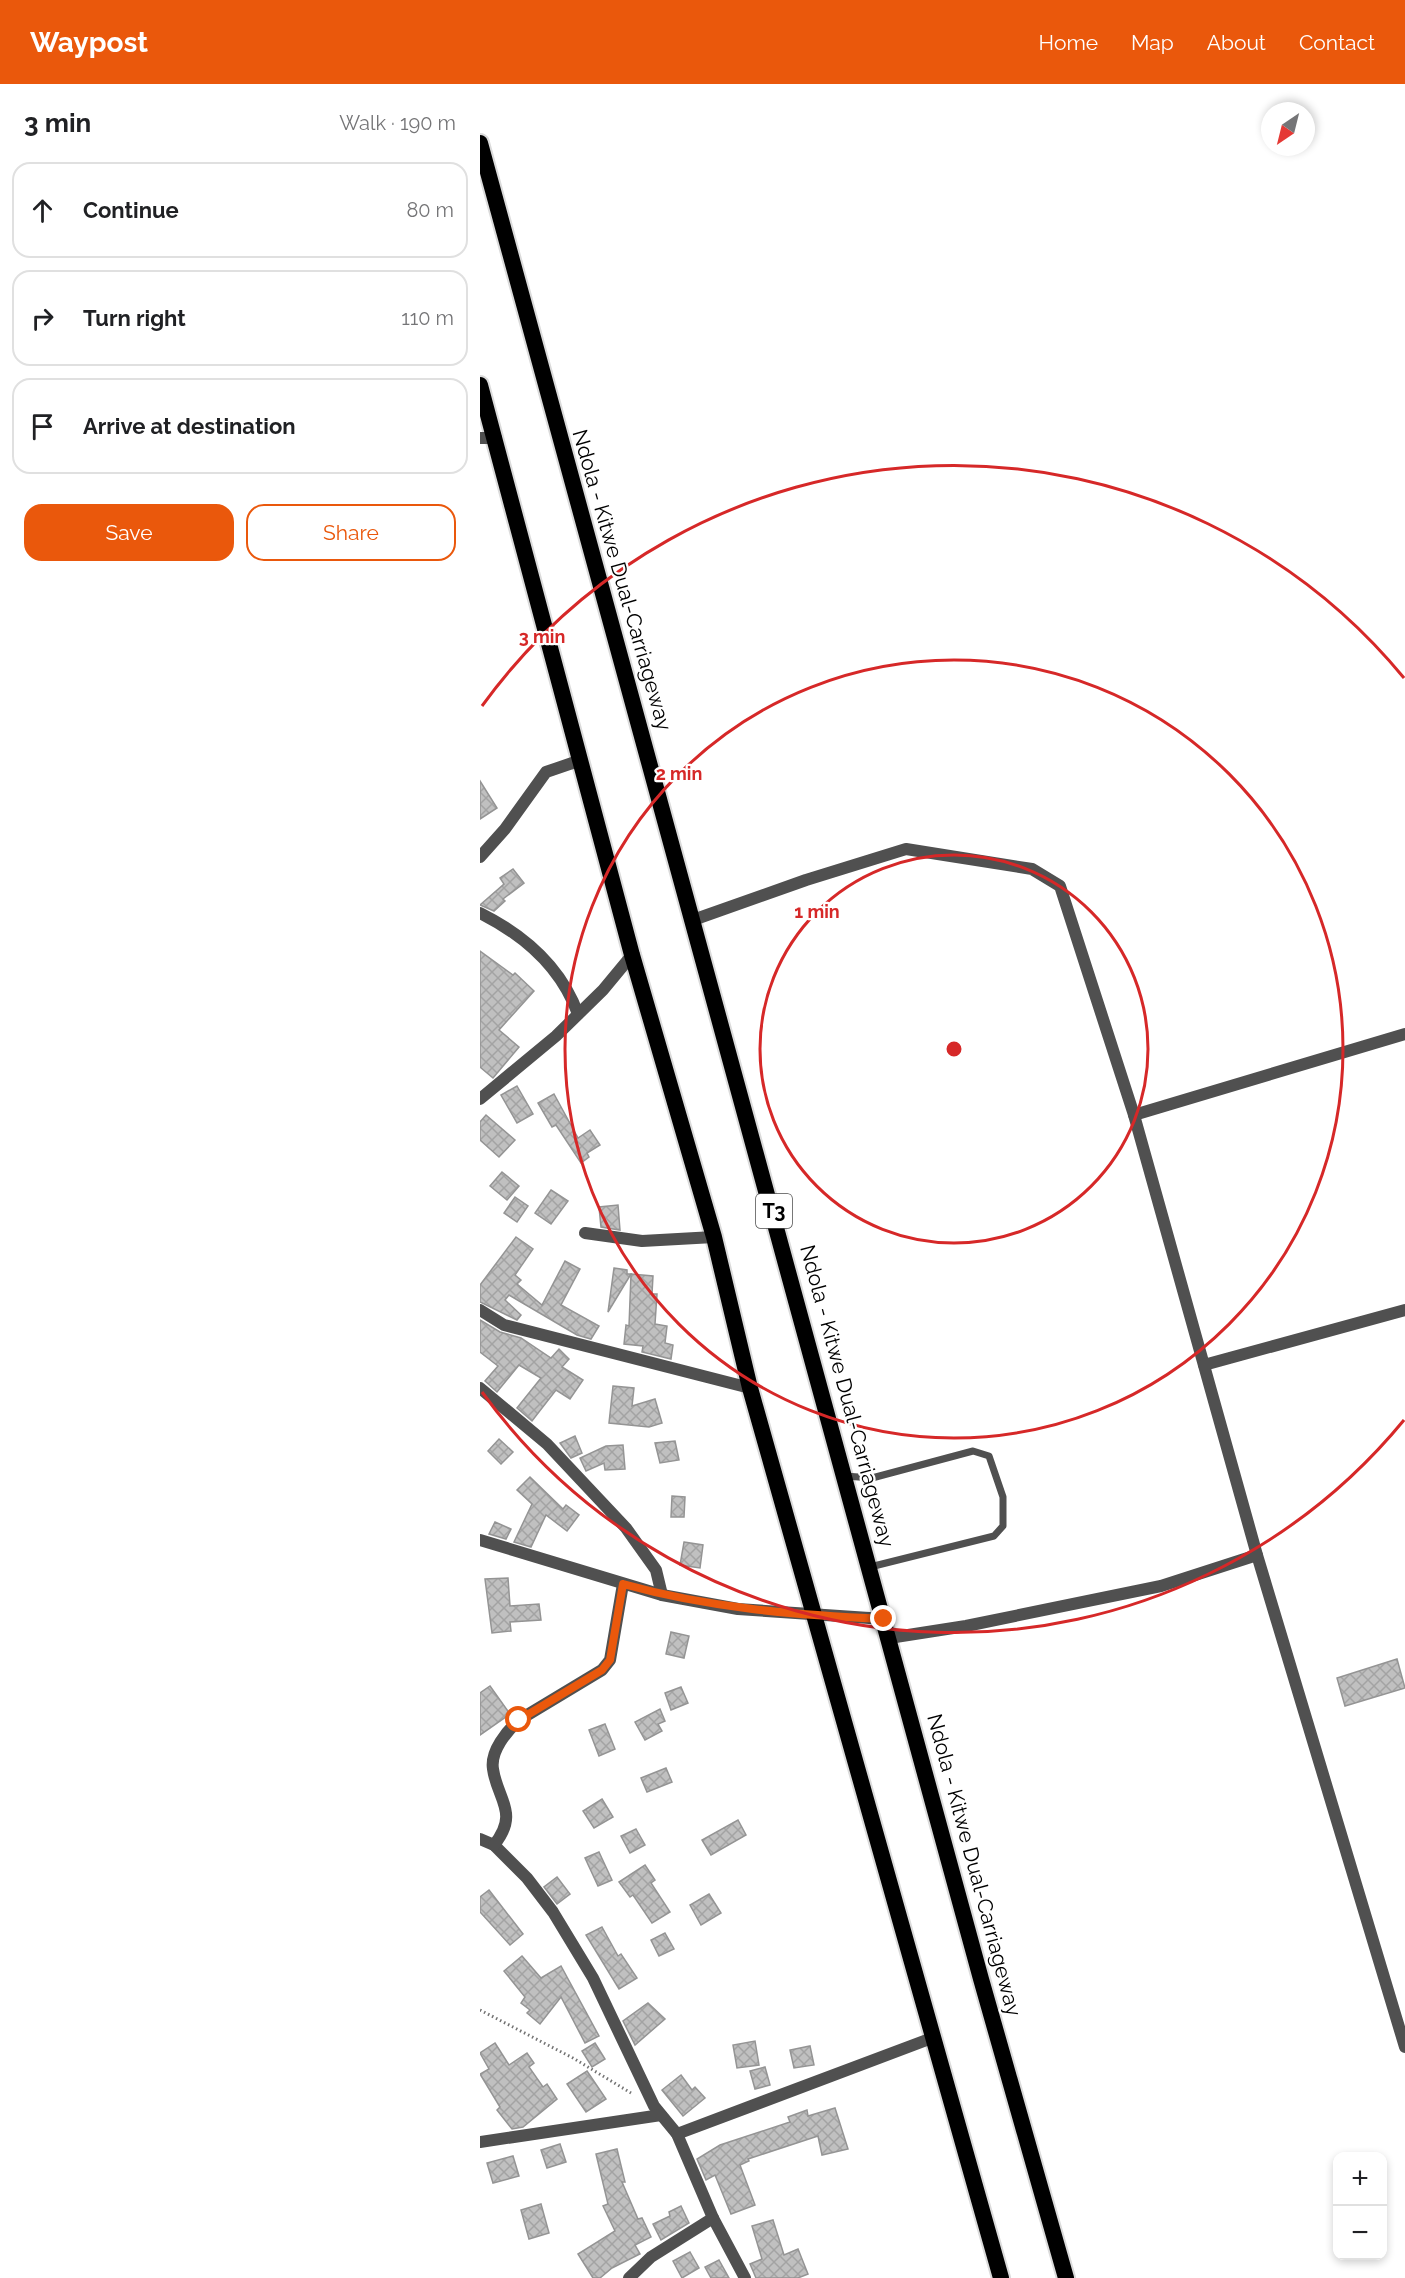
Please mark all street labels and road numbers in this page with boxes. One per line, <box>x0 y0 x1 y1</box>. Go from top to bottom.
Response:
street label: Ndola - Kitwe Dual-Carriageway <box>567 427 677 733</box>
road number: T3 <box>756 1194 792 1228</box>
street label: Ndola - Kitwe Dual-Carriageway <box>795 1242 900 1550</box>
street label: Ndola - Kitwe Dual-Carriageway <box>922 1711 1027 2019</box>

